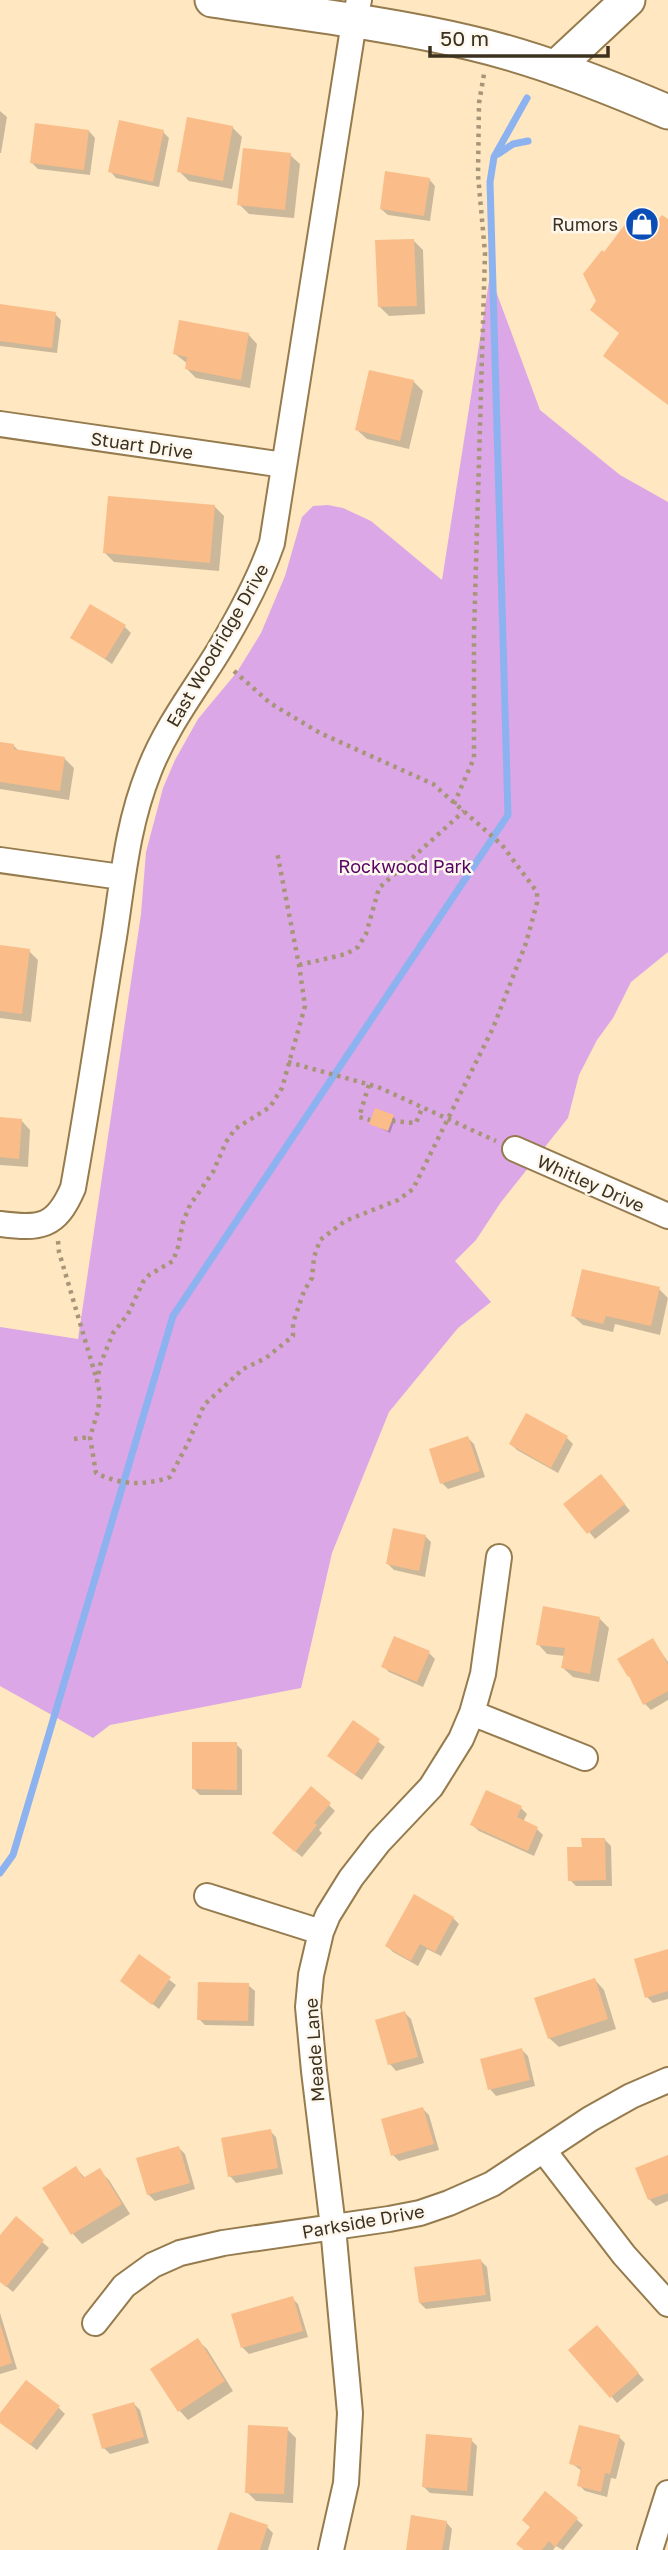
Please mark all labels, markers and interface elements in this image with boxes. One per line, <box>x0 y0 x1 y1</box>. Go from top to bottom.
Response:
scale bar <box>430 14 608 58</box>
text: 50 m <box>440 25 489 51</box>
shop icon: Rumors <box>623 205 661 243</box>
place label: Rumors <box>552 213 618 235</box>
street label: Stuart Drive <box>89 427 195 463</box>
street label: East Woodridge Drive <box>161 559 273 731</box>
park label: Rockwood Park <box>338 855 472 877</box>
street label: Whitley Drive <box>534 1150 648 1216</box>
street label: Meade Lane <box>299 1997 329 2103</box>
street label: Parkside Drive <box>300 2199 426 2243</box>

